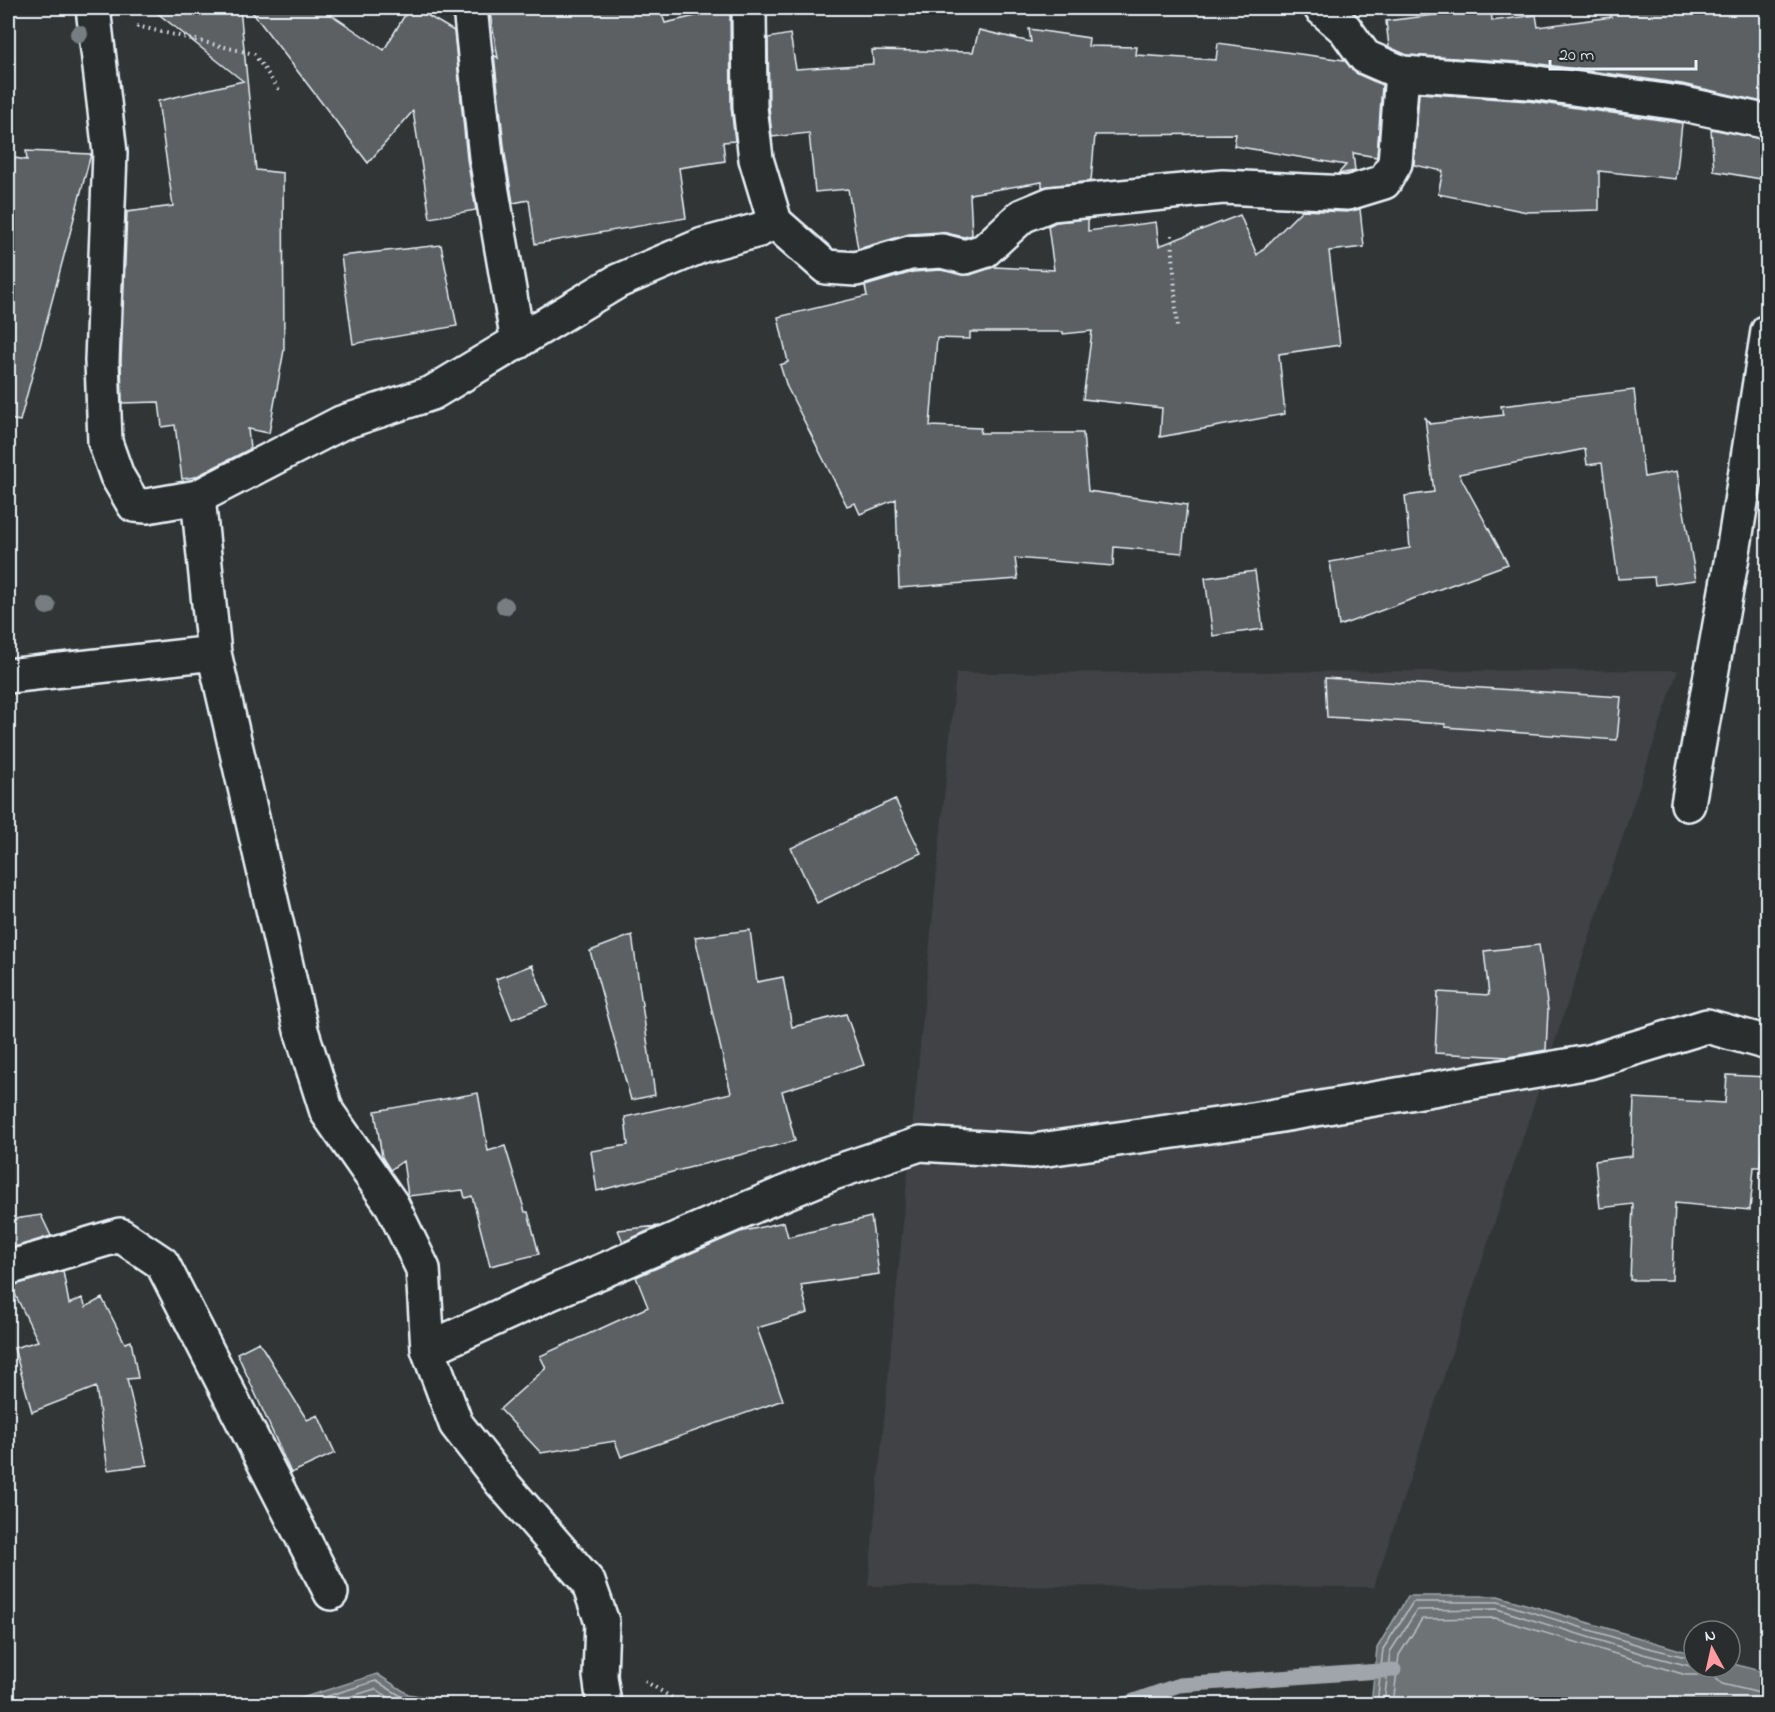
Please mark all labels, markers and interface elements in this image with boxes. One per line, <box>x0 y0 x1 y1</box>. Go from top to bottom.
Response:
scale bar <box>1550 33 1696 71</box>
text: 20 m <box>1559 43 1594 69</box>
north arrow <box>1682 1619 1742 1679</box>
text: N <box>1703 1623 1717 1649</box>

